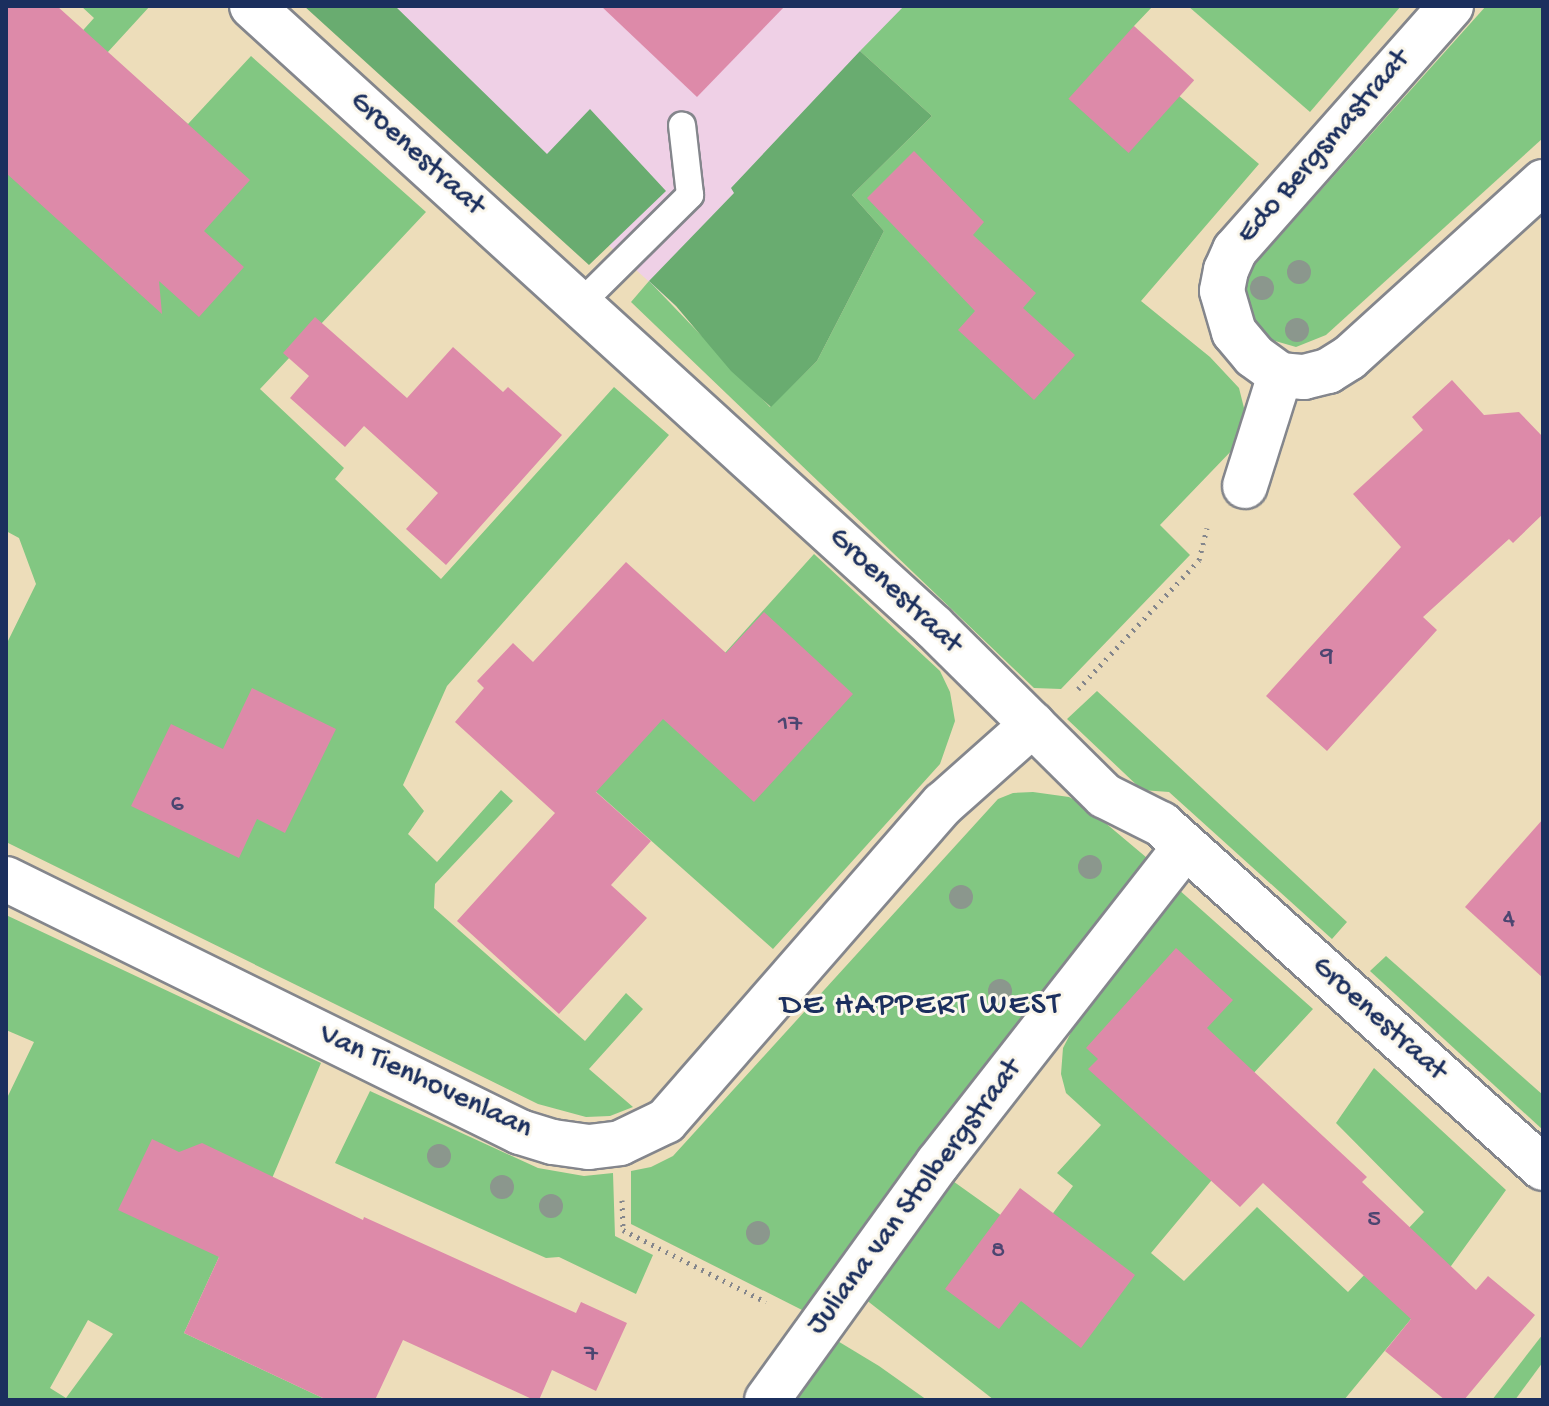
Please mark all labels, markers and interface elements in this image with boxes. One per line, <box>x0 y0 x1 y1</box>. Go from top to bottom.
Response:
street label: Edo Bergsmastraat <box>1231 43 1419 253</box>
street label: Groenestraat <box>341 85 491 225</box>
street label: Groenestraat <box>820 521 968 663</box>
house number: 9 <box>1320 641 1334 673</box>
house number: 17 <box>778 710 802 742</box>
house number: 6 <box>170 790 184 822</box>
house number: 4 <box>1503 904 1515 936</box>
street label: Groenestraat <box>1303 950 1453 1090</box>
district label: DE HAPPERT WEST <box>780 987 1062 1025</box>
street label: Van Tienhovenlaan <box>313 1018 537 1148</box>
street label: Juliana van Stolbergstraat <box>801 1053 1031 1343</box>
house number: 5 <box>1367 1205 1381 1237</box>
house number: 8 <box>991 1236 1005 1268</box>
house number: 7 <box>584 1340 598 1372</box>

